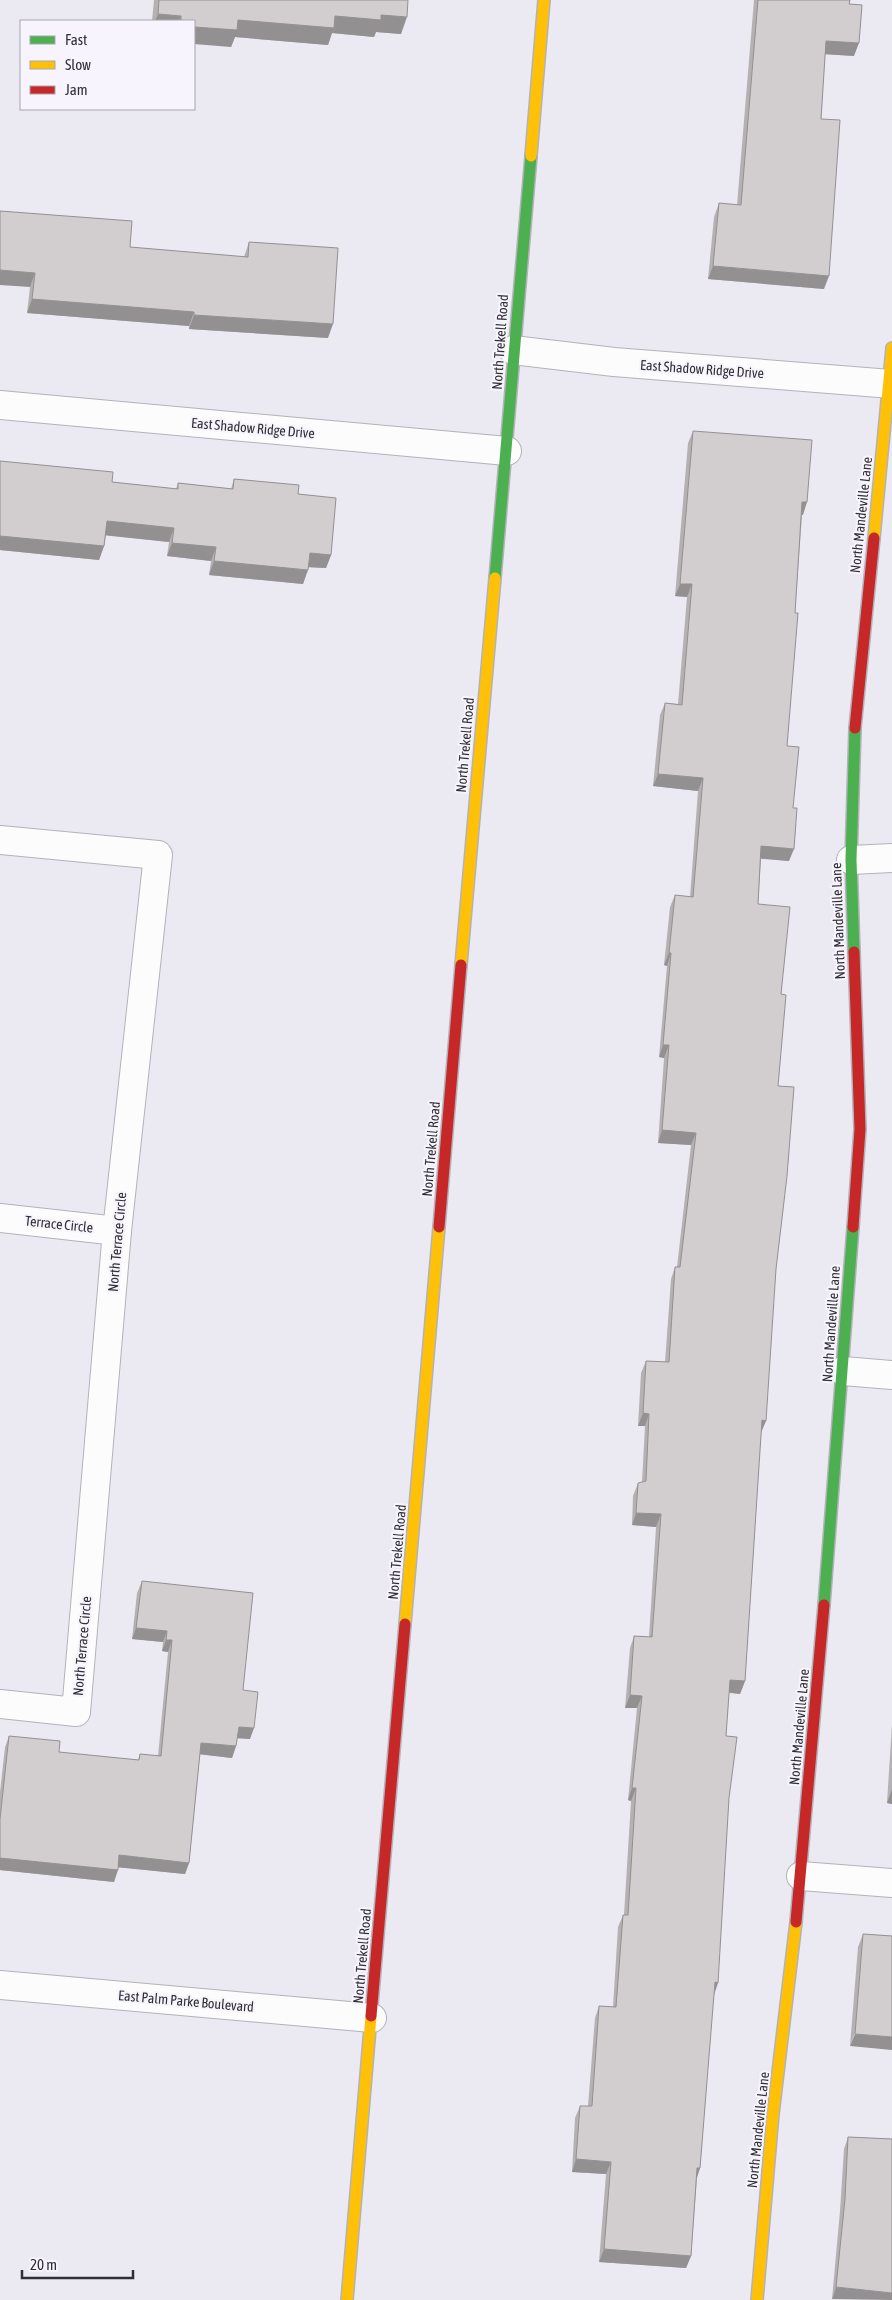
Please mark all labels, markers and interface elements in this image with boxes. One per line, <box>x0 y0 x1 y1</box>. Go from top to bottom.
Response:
legend <box>20 20 195 110</box>
text: Fast <box>65 31 87 48</box>
text: Slow <box>65 56 91 73</box>
text: Jam <box>65 81 88 98</box>
street label: North Trekell Road <box>489 294 511 390</box>
street label: East Shadow Ridge Drive <box>640 357 764 381</box>
street label: East Shadow Ridge Drive <box>191 415 315 441</box>
street label: North Mandeville Lane <box>847 456 875 574</box>
street label: North Trekell Road <box>453 697 477 793</box>
street label: North Mandeville Lane <box>828 862 848 980</box>
street label: North Trekell Road <box>419 1101 443 1197</box>
street label: North Terrace Circle <box>105 1192 129 1292</box>
street label: Terrace Circle <box>24 1212 94 1236</box>
street label: North Mandeville Lane <box>819 1265 843 1383</box>
street label: North Trekell Road <box>385 1504 409 1600</box>
street label: North Terrace Circle <box>70 1596 94 1696</box>
street label: North Mandeville Lane <box>786 1668 812 1786</box>
street label: North Trekell Road <box>350 1908 374 2004</box>
street label: East Palm Parke Boulevard <box>117 1987 255 2015</box>
street label: North Mandeville Lane <box>744 2071 772 2189</box>
scale bar <box>22 2248 134 2280</box>
text: 20 m <box>30 2256 57 2273</box>

